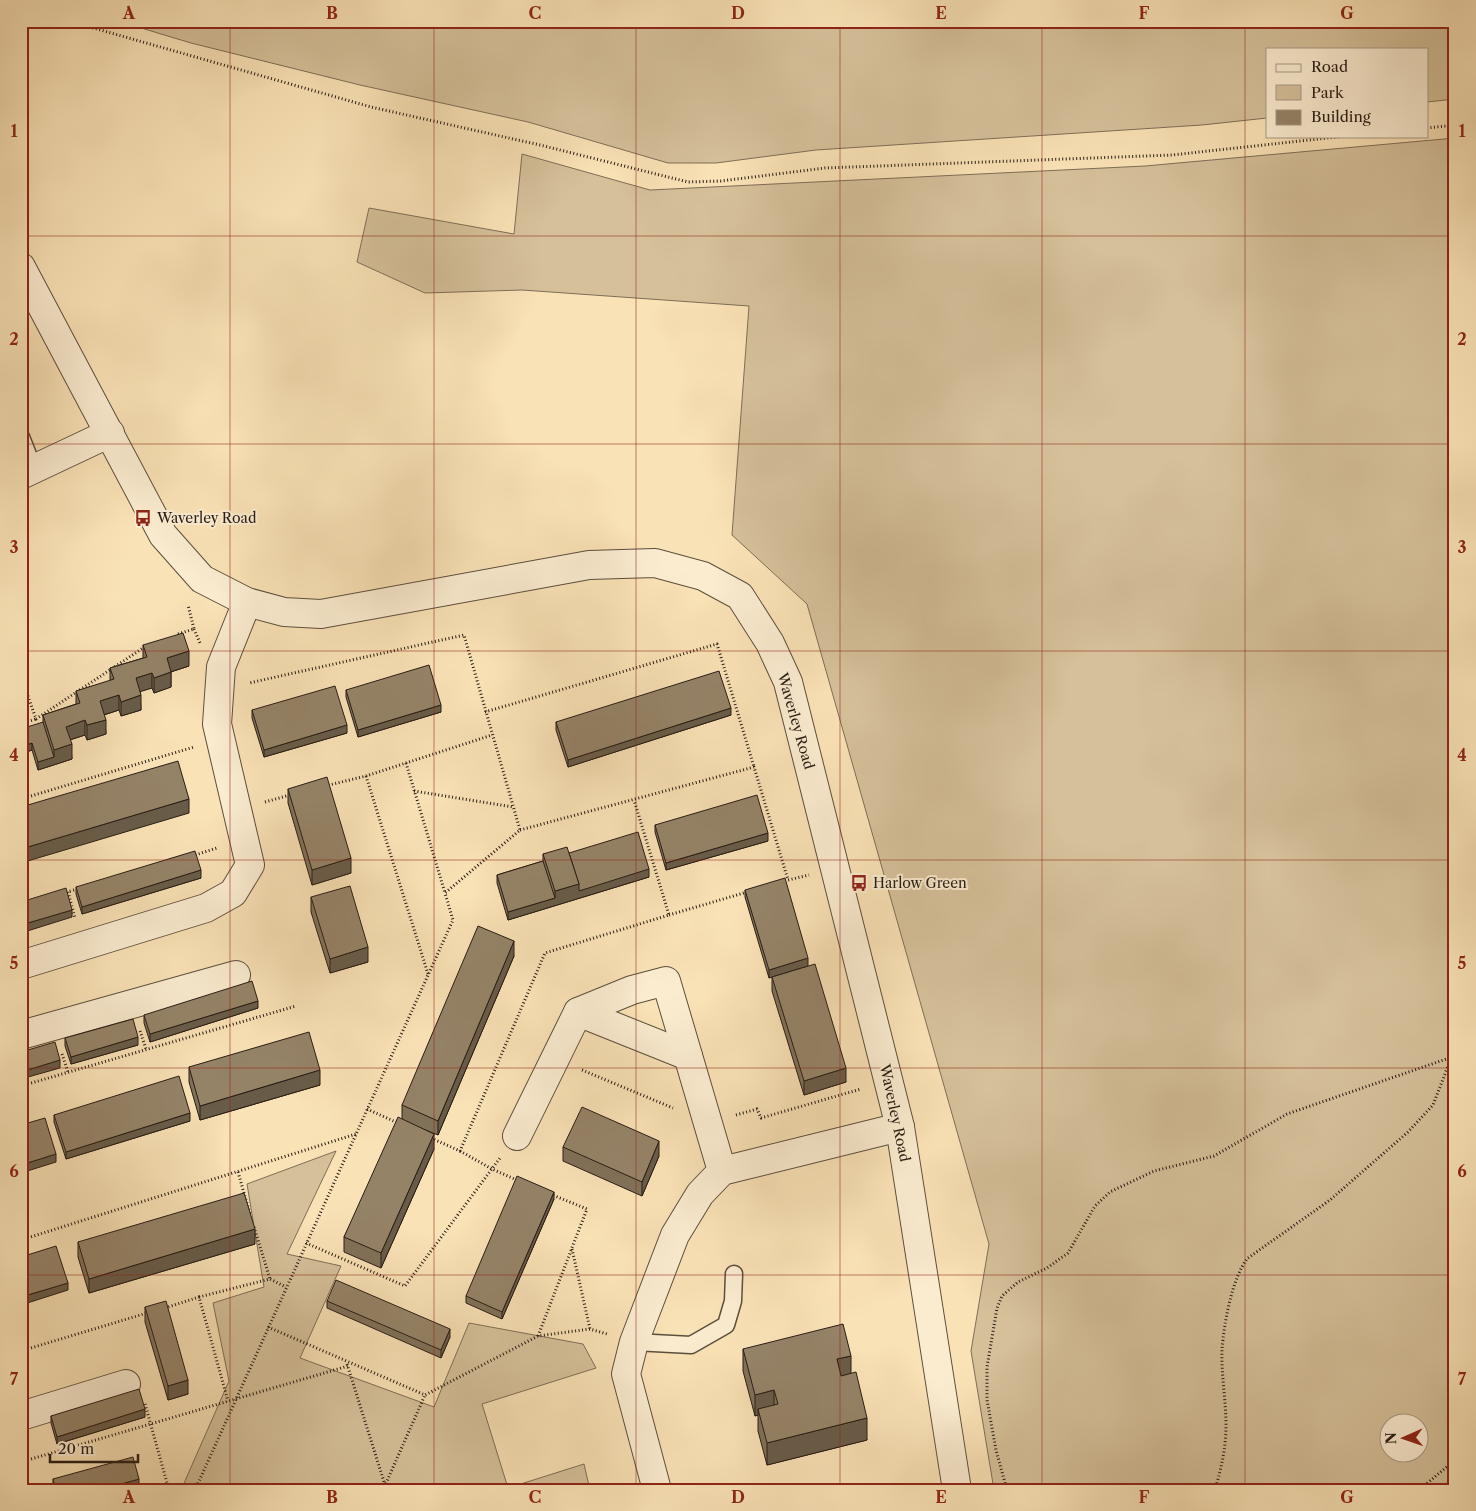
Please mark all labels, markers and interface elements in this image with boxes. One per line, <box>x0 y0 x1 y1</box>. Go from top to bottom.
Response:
text: A <box>122 3 136 23</box>
text: B <box>326 3 338 23</box>
text: C <box>529 3 541 23</box>
text: D <box>731 3 745 23</box>
text: E <box>935 3 947 23</box>
text: F <box>1139 3 1150 23</box>
text: G <box>1340 3 1354 23</box>
legend <box>1266 48 1428 138</box>
text: Road <box>1311 57 1348 76</box>
text: Park <box>1311 83 1345 102</box>
text: Building <box>1311 107 1371 126</box>
text: 1 <box>10 121 18 141</box>
text: 1 <box>1458 121 1466 141</box>
text: 2 <box>9 329 19 349</box>
text: 2 <box>1457 329 1467 349</box>
bus stop icon: Waverley Road <box>133 508 153 528</box>
place label: Waverley Road <box>156 509 257 527</box>
text: 3 <box>9 537 19 557</box>
text: 3 <box>1457 537 1467 557</box>
street label: Waverley Road <box>773 670 818 772</box>
text: 4 <box>9 745 19 765</box>
text: 4 <box>1457 745 1467 765</box>
bus stop icon: Harlow Green <box>849 873 869 893</box>
place label: Harlow Green <box>873 874 967 892</box>
text: 5 <box>10 953 19 973</box>
text: 5 <box>1458 953 1467 973</box>
street label: Waverley Road <box>876 1062 914 1164</box>
text: 6 <box>9 1161 19 1181</box>
text: 6 <box>1457 1161 1467 1181</box>
text: 7 <box>10 1369 19 1389</box>
text: 7 <box>1458 1369 1467 1389</box>
north arrow <box>1378 1414 1428 1464</box>
scale bar <box>50 1431 138 1463</box>
text: N <box>1382 1432 1400 1445</box>
text: 20 m <box>58 1439 94 1458</box>
text: A <box>122 1487 136 1507</box>
text: B <box>326 1487 338 1507</box>
text: C <box>529 1487 541 1507</box>
text: D <box>731 1487 745 1507</box>
text: E <box>935 1487 947 1507</box>
text: F <box>1139 1487 1150 1507</box>
text: G <box>1340 1487 1354 1507</box>

